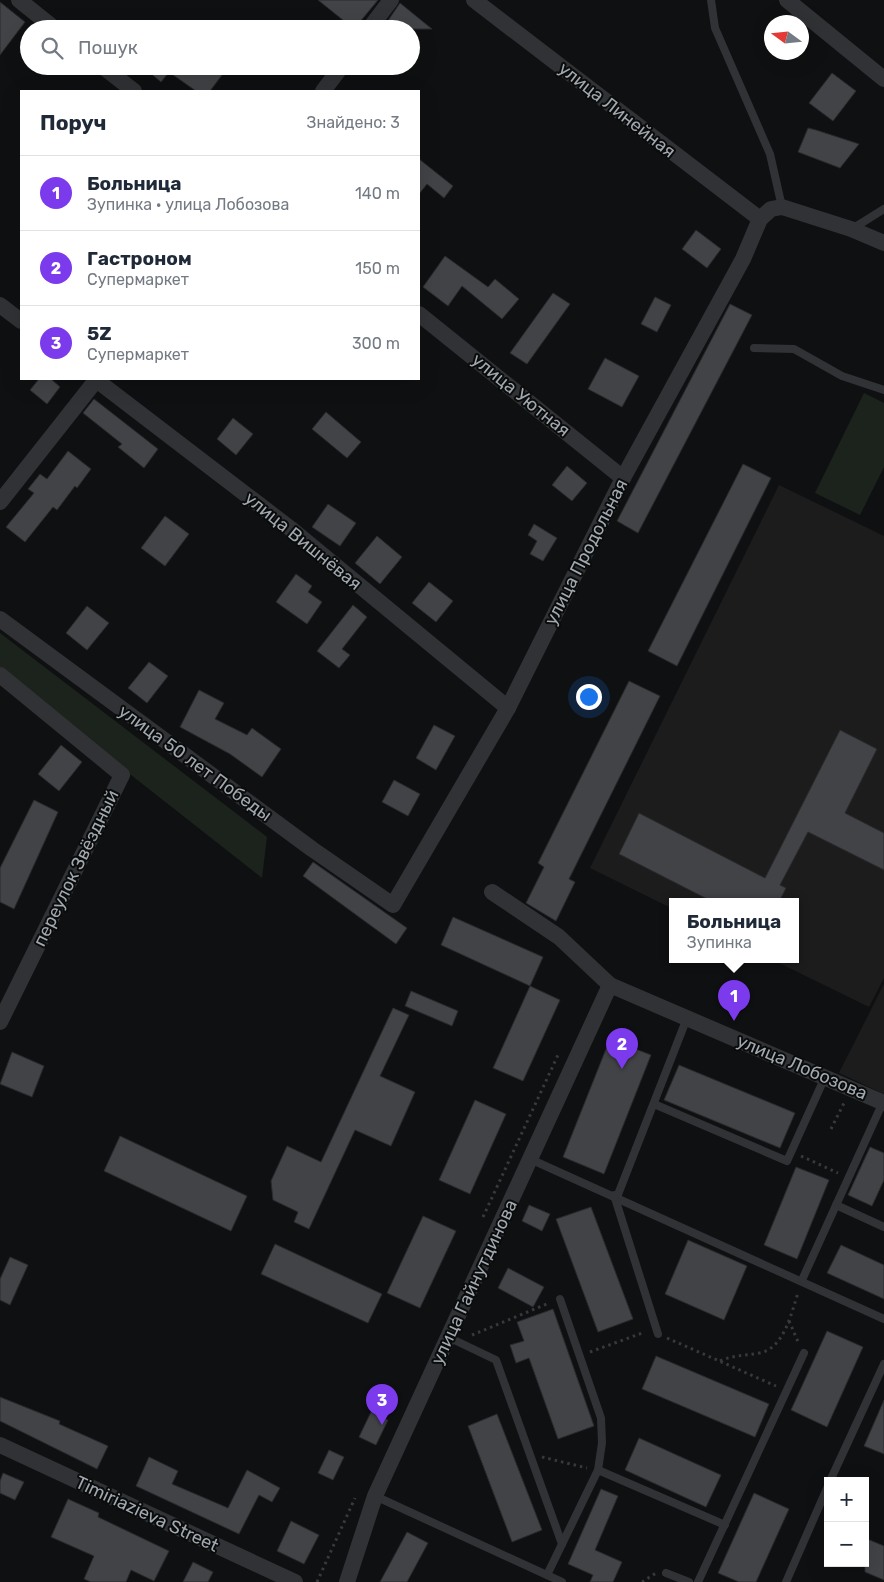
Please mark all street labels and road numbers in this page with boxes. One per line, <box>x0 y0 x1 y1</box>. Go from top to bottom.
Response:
street label: улица Линейная <box>554 57 680 163</box>
street label: улица Уютная <box>467 349 575 441</box>
street label: улица Продольная <box>540 475 632 629</box>
street label: улица Вишнёвая <box>240 487 366 595</box>
street label: улица 50 лет Победы <box>114 700 276 826</box>
street label: переулок Звёздный <box>29 786 123 950</box>
street label: улица Лобозова <box>733 1030 871 1104</box>
street label: улица Гайнутдинова <box>426 1196 522 1368</box>
street label: Timiriazieva Street <box>72 1471 222 1557</box>

